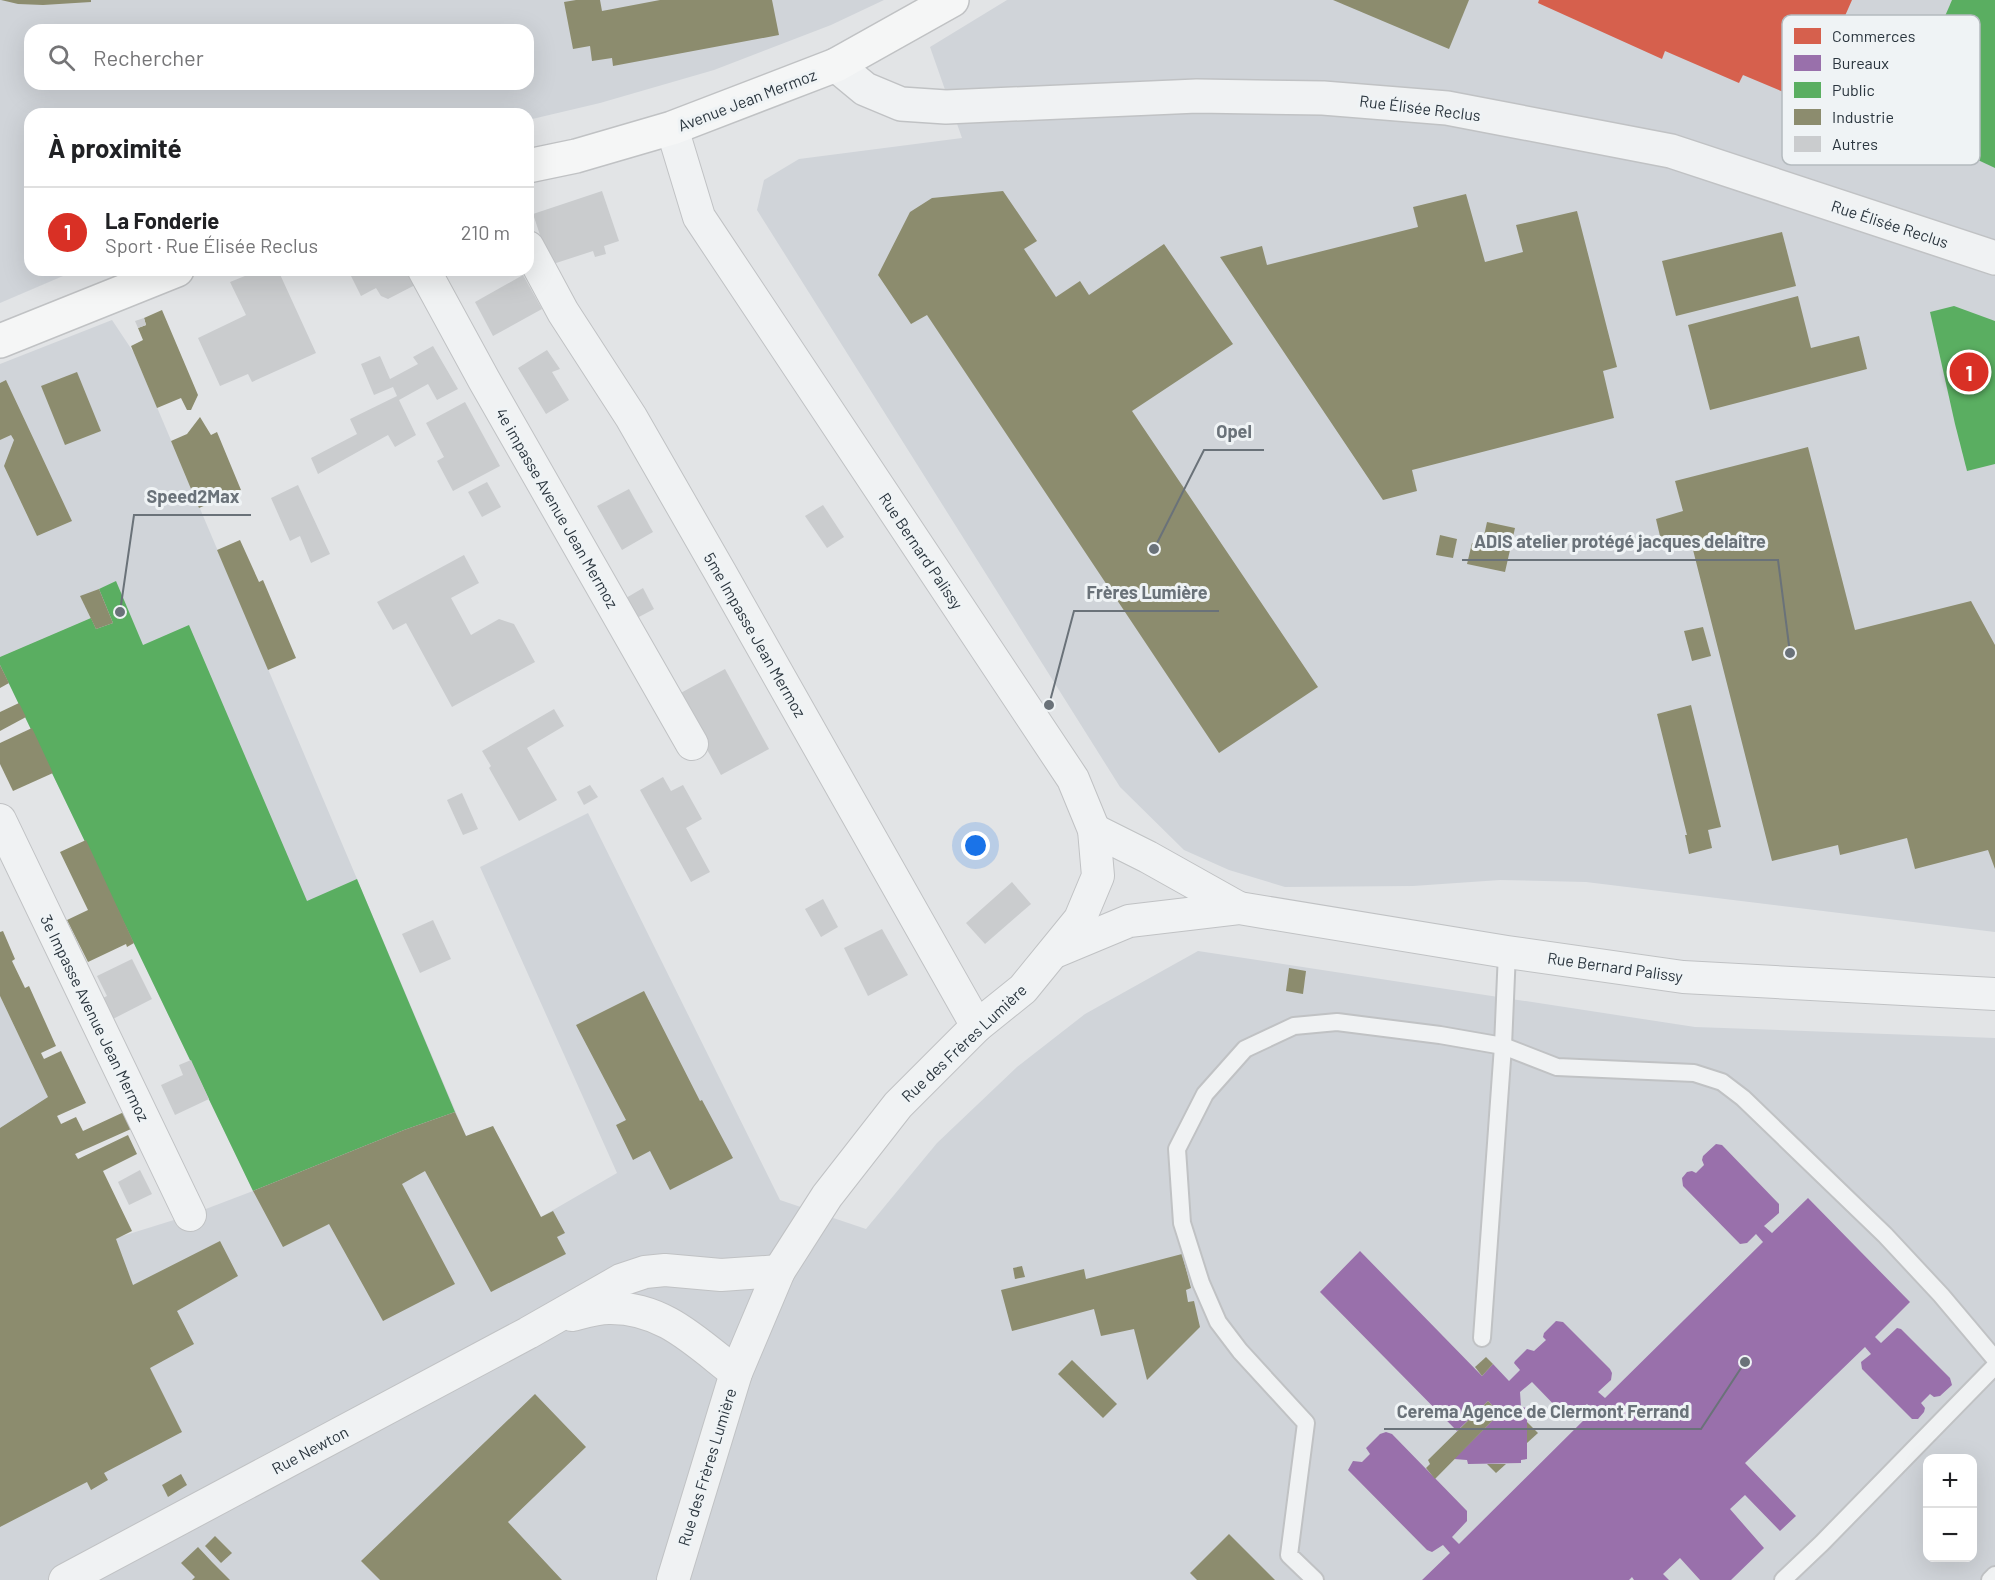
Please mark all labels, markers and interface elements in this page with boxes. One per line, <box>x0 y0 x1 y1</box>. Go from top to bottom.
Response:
legend <box>1782 15 1980 165</box>
search box <box>24 24 534 90</box>
text: Commerces <box>1832 26 1915 45</box>
icon: search <box>45 41 78 74</box>
text: Rechercher <box>93 44 204 70</box>
text: Bureaux <box>1832 53 1889 72</box>
street label: Avenue Jean Mermoz <box>675 64 819 135</box>
text: Public <box>1832 80 1875 99</box>
street label: Rue Élisée Reclus <box>1358 91 1482 124</box>
text: Industrie <box>1832 107 1894 126</box>
text: À proximité <box>48 132 182 163</box>
text: Autres <box>1832 134 1878 153</box>
street label: Rue Élisée Reclus <box>1829 196 1951 251</box>
text: La Fonderie <box>105 207 219 233</box>
text: 1 <box>64 220 71 244</box>
text: 210 m <box>461 220 510 244</box>
text: Sport · Rue Élisée Reclus <box>105 233 318 257</box>
pin: 1 <box>1950 350 1988 394</box>
street label: 4e impasse Avenue Jean Mermoz <box>492 404 623 611</box>
callout: Opel <box>1204 414 1264 450</box>
text: Opel <box>1216 420 1252 442</box>
callout: Speed2Max <box>134 479 251 515</box>
text: Speed2Max <box>147 485 240 507</box>
street label: Rue Bernard Palissy <box>875 489 968 613</box>
callout: ADIS atelier protégé jacques delaitre <box>1462 524 1778 560</box>
text: ADIS atelier protégé jacques delaitre <box>1474 530 1766 552</box>
street label: 5me Impasse Jean Mermoz <box>701 549 810 720</box>
callout: Frères Lumière <box>1074 575 1219 611</box>
text: Frères Lumière <box>1086 581 1208 603</box>
your location <box>961 831 990 860</box>
street label: 3e Impasse Avenue Jean Mermoz <box>37 911 154 1124</box>
street label: Rue Bernard Palissy <box>1546 948 1685 985</box>
street label: Rue des Frères Lumière <box>897 980 1030 1106</box>
street label: Rue des Frères Lumière <box>673 1386 740 1548</box>
callout: Cerema Agence de Clermont Ferrand <box>1384 1393 1701 1429</box>
text: Cerema Agence de Clermont Ferrand <box>1397 1400 1689 1422</box>
street label: Rue Newton <box>268 1422 351 1478</box>
map controls <box>1923 1454 1977 1562</box>
button: + <box>1923 1454 1977 1508</box>
button: − <box>1923 1508 1977 1562</box>

